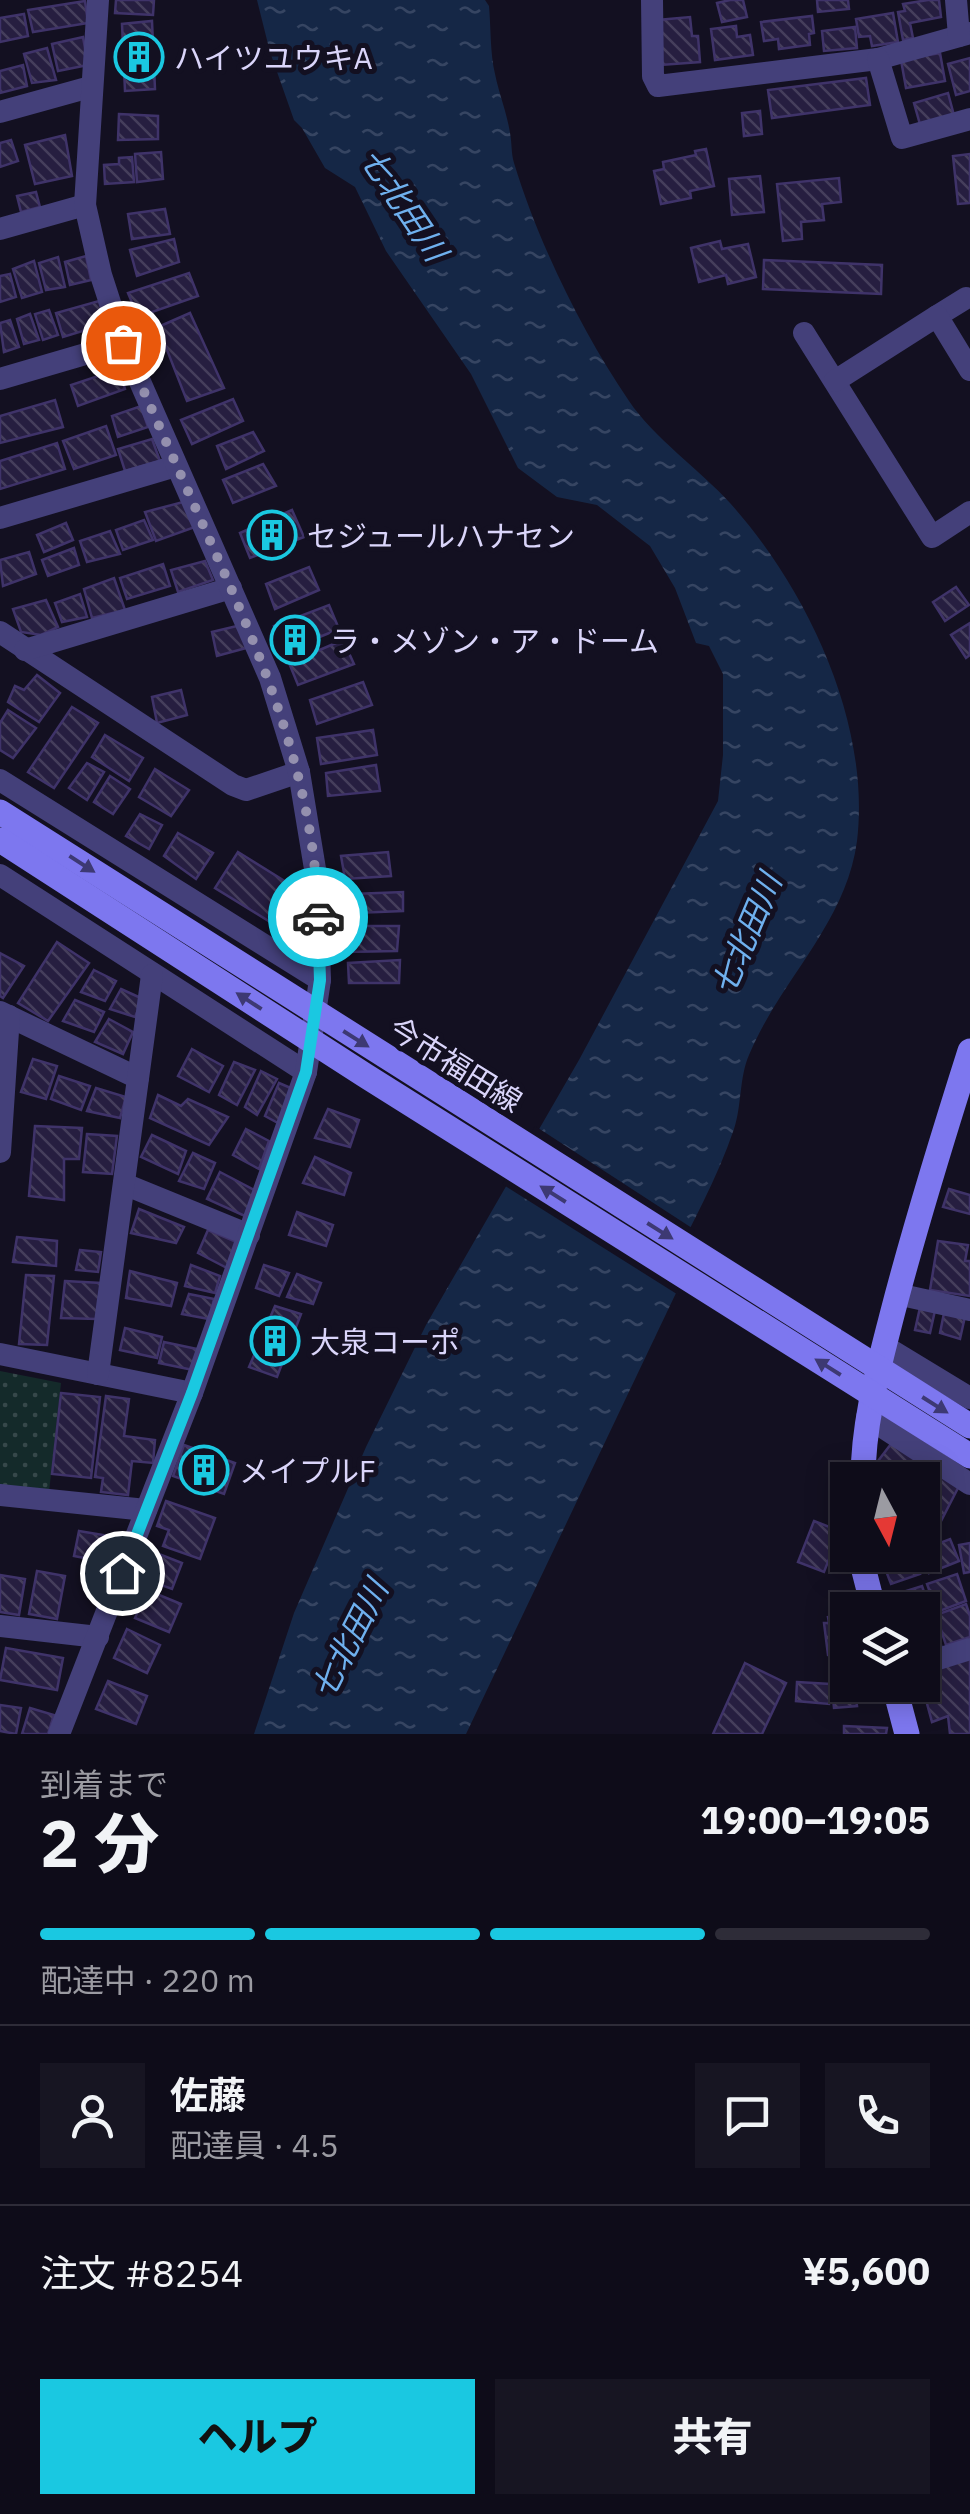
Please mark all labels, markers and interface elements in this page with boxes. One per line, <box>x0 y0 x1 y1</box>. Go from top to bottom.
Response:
building icon: ハイツユウキA <box>113 31 165 83</box>
place label: ハイツユウキA <box>174 38 373 77</box>
water label: 七北田川 <box>351 139 459 271</box>
pin <box>81 301 166 386</box>
icon: bag <box>96 316 151 371</box>
building icon: セジュールハナセン <box>246 509 298 561</box>
place label: セジュールハナセン <box>307 516 575 555</box>
building icon: ラ・メゾン・ア・ドーム <box>269 614 321 666</box>
place label: ラ・メゾン・ア・ドーム <box>330 621 659 660</box>
one-way arrow <box>68 855 96 873</box>
water label: 七北田川 <box>702 864 792 1001</box>
courier <box>268 867 368 967</box>
icon: car <box>291 890 346 945</box>
one-way arrow <box>235 992 263 1010</box>
street label: 今市福田線 <box>382 1008 530 1120</box>
one-way arrow <box>342 1030 370 1048</box>
one-way arrow <box>539 1185 567 1203</box>
one-way arrow <box>647 1222 674 1240</box>
building icon: 大泉コーポ <box>249 1315 301 1367</box>
place label: 大泉コーポ <box>310 1322 460 1361</box>
one-way arrow <box>814 1358 842 1376</box>
one-way arrow <box>922 1395 949 1413</box>
building icon: メイプルF <box>178 1444 230 1496</box>
place label: メイプルF <box>239 1451 376 1490</box>
north arrow <box>830 1462 940 1572</box>
map controls <box>830 1462 940 1702</box>
pin <box>80 1531 165 1616</box>
icon: home <box>95 1546 150 1601</box>
water label: 七北田川 <box>301 1570 398 1706</box>
button: layers <box>830 1592 940 1702</box>
text: 到着まで <box>40 1763 168 1805</box>
text: 19:00–19:05 <box>700 1795 930 1844</box>
text: 2 分 <box>40 1800 159 1885</box>
text: 配達中 · 220 m <box>40 1959 255 2001</box>
button: person <box>40 2063 145 2168</box>
button: chat <box>695 2063 800 2168</box>
button: phone <box>825 2063 930 2168</box>
text: 佐藤 <box>170 2070 246 2119</box>
text: 配達員 · 4.5 <box>170 2124 339 2166</box>
text: ¥5,600 <box>802 2246 930 2295</box>
text: 注文 #8254 <box>40 2248 243 2297</box>
button: ヘルプ <box>40 2379 475 2494</box>
button: 共有 <box>495 2379 930 2494</box>

